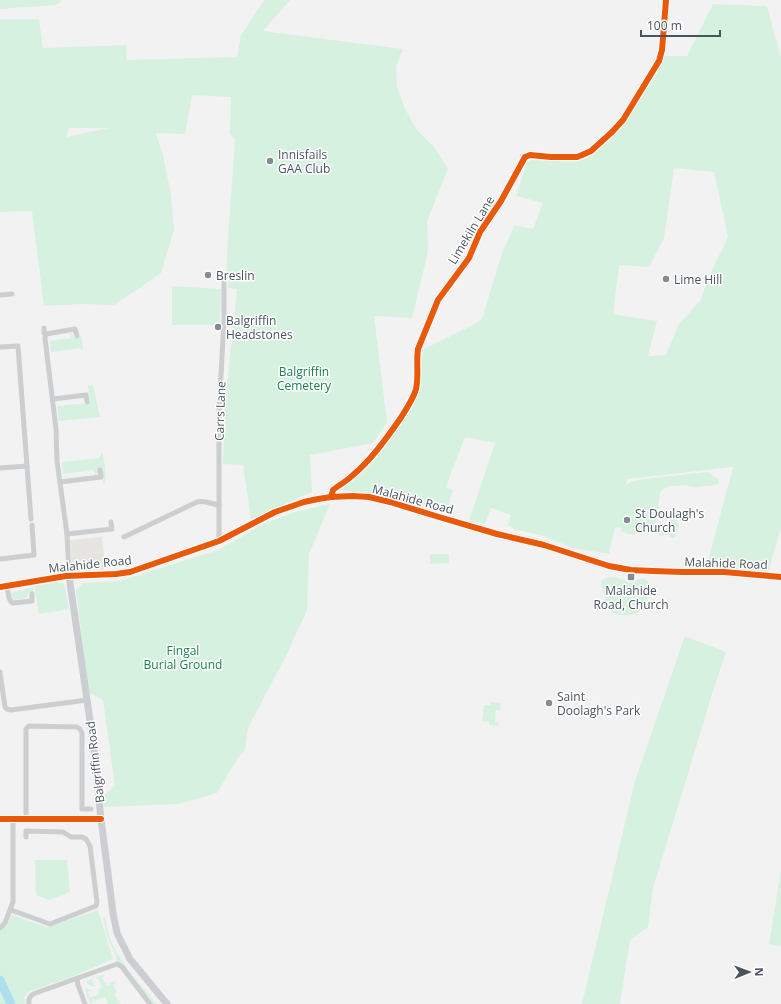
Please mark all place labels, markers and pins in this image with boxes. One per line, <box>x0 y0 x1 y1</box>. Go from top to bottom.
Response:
place label: Innisfails GAA Club <box>278 146 330 177</box>
marker: Innisfails GAA Club <box>265 156 275 166</box>
place label: Breslin <box>216 267 255 284</box>
marker: Breslin <box>203 270 213 280</box>
place label: Lime Hill <box>674 271 722 288</box>
marker: Lime Hill <box>661 274 671 284</box>
place label: Balgriffin Headstones <box>226 312 293 343</box>
marker: Balgriffin Headstones <box>213 322 223 332</box>
place label: St Doulagh's Church <box>635 505 704 536</box>
marker: St Doulagh's Church <box>622 515 632 525</box>
marker: Malahide Road, Church <box>626 572 636 582</box>
place label: Malahide Road, Church <box>593 582 669 613</box>
place label: Saint Doolagh's Park <box>557 688 641 719</box>
marker: Saint Doolagh's Park <box>544 698 554 708</box>

